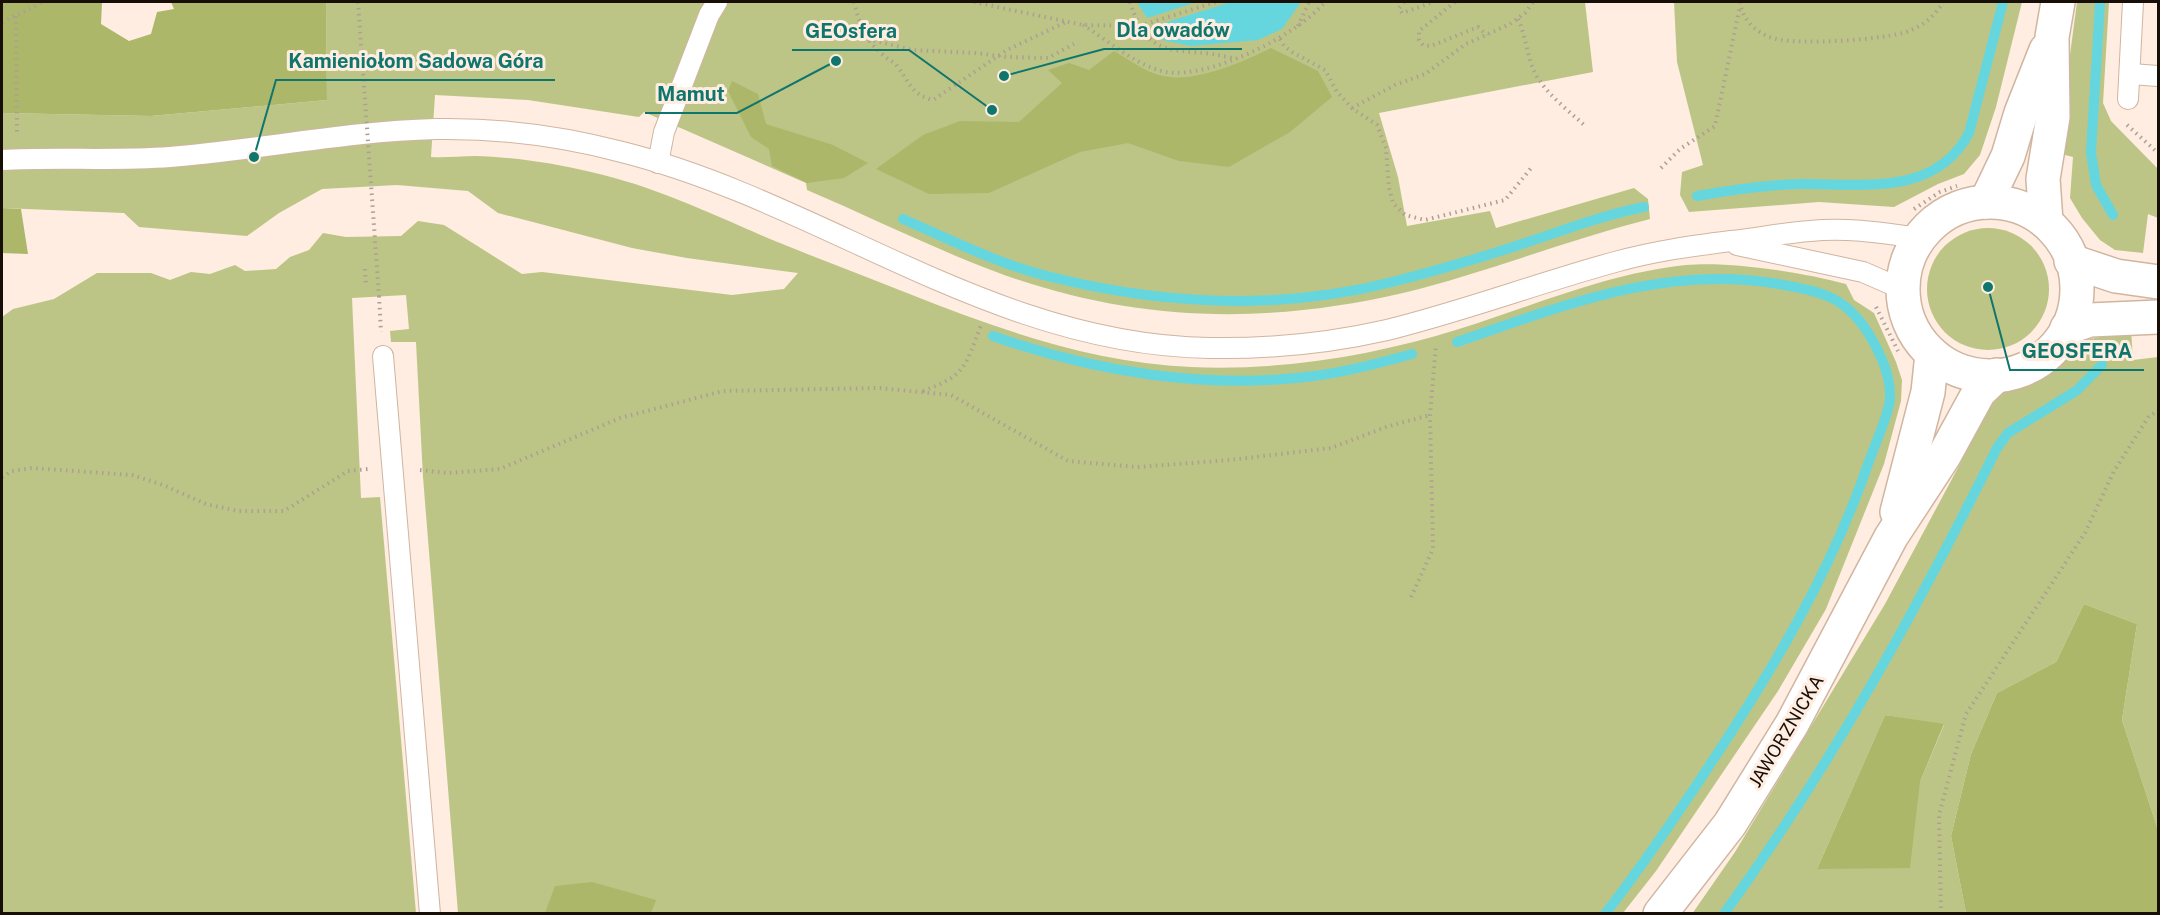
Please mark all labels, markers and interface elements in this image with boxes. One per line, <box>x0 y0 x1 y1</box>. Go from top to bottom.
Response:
callout: Dla owadów <box>1104 11 1242 49</box>
callout: GEOsfera <box>792 12 909 50</box>
text: Dla owadów <box>1116 18 1230 42</box>
text: GEOsfera <box>805 19 897 43</box>
callout: Kamieniołom Sadowa Góra <box>276 42 555 80</box>
text: Kamieniołom Sadowa Góra <box>288 49 544 73</box>
callout: Mamut <box>645 75 737 113</box>
text: Mamut <box>657 82 725 106</box>
callout: GEOSFERA <box>2010 332 2144 370</box>
text: GEOSFERA <box>2022 339 2132 363</box>
street label: JAWORZNICKA <box>1744 671 1828 791</box>

